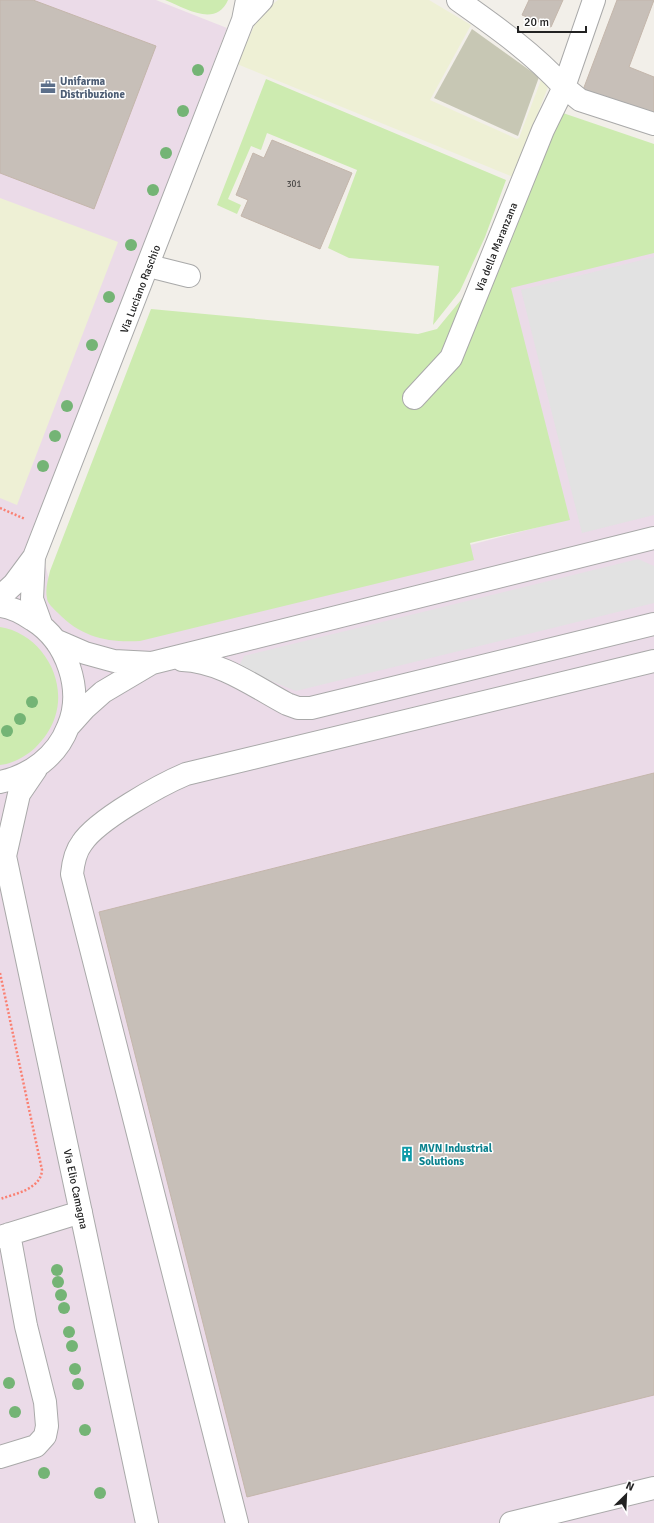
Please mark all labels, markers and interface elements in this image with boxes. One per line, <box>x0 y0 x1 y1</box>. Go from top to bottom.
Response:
scale bar <box>518 8 586 34</box>
text: 20 m <box>524 15 549 30</box>
place label: Unifarma Distribuzione <box>60 75 125 101</box>
office icon: Unifarma Distribuzione <box>39 78 57 96</box>
house number: 301 <box>287 179 301 190</box>
street label: Via della Maranzana <box>473 200 520 294</box>
street label: Via Luciano Raschio <box>118 243 163 335</box>
place label: MVN Industrial Solutions <box>419 1142 493 1168</box>
building icon: MVN Industrial Solutions <box>398 1145 416 1163</box>
street label: Via Elio Camagna <box>61 1148 90 1231</box>
north arrow <box>606 1475 646 1515</box>
text: N <box>624 1479 636 1494</box>

